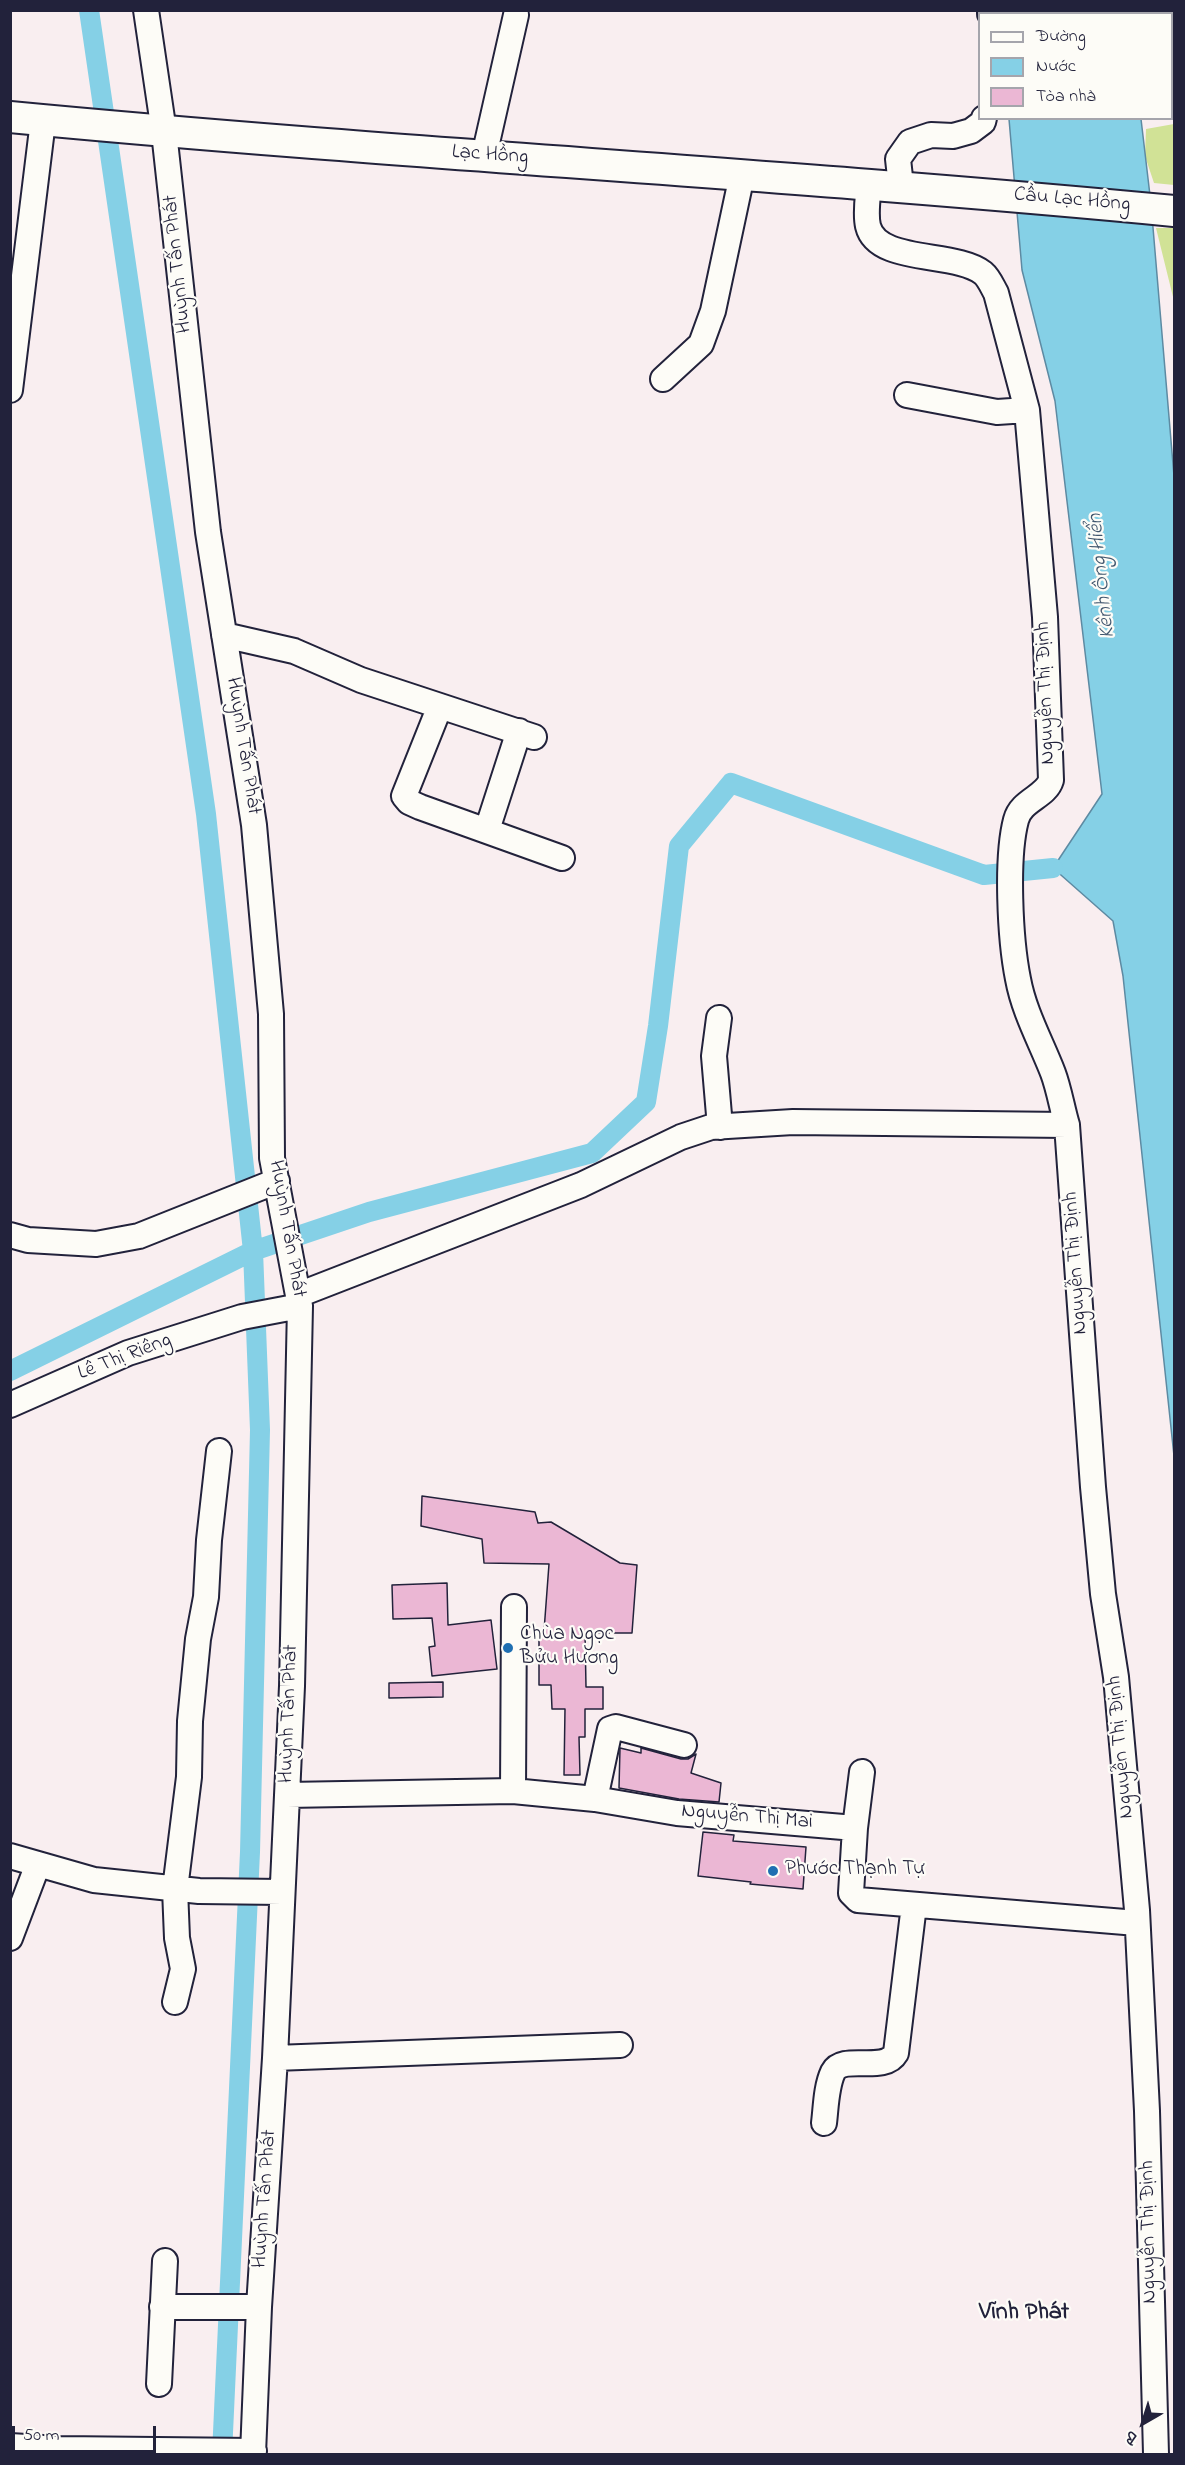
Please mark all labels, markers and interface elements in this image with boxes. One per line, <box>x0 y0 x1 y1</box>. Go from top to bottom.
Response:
legend <box>978 12 1173 120</box>
text: Đường <box>1036 24 1086 50</box>
text: Nước <box>1036 54 1076 80</box>
text: Tòa nhà <box>1036 84 1096 110</box>
street label: Lạc Hồng <box>451 141 529 171</box>
street label: Cầu Lạc Hồng <box>1013 183 1131 219</box>
street label: Huỳnh Tấn Phát <box>159 194 199 334</box>
water label: Kênh Ông Hiển <box>1083 512 1123 640</box>
street label: Nguyễn Thị Định <box>1032 621 1062 765</box>
street label: Huỳnh Tấn Phát <box>219 675 265 817</box>
street label: Huỳnh Tấn Phát <box>262 1158 310 1300</box>
street label: Nguyễn Thị Định <box>1059 1191 1095 1335</box>
street label: Lê Thị Riêng <box>75 1329 175 1387</box>
place label: Chùa Ngọc Bửu Hương <box>520 1623 618 1673</box>
marker: Chùa Ngọc Bửu Hương <box>501 1641 515 1655</box>
street label: Huỳnh Tấn Phát <box>275 1644 305 1784</box>
street label: Nguyễn Thị Định <box>1103 1674 1141 1820</box>
street label: Nguyễn Thị Mai <box>680 1800 814 1836</box>
place label: Phước Thạnh Tự <box>785 1858 925 1884</box>
marker: Phước Thạnh Tự <box>766 1864 780 1878</box>
street label: Huỳnh Tấn Phát <box>249 2129 283 2269</box>
street label: Nguyễn Thị Định <box>1136 2160 1164 2304</box>
district label: Vĩnh Phát <box>979 2300 1069 2328</box>
north arrow <box>1113 2393 1173 2453</box>
scale bar <box>15 2414 159 2452</box>
text: 50 m <box>23 2423 60 2449</box>
text: B <box>1120 2424 1143 2450</box>

